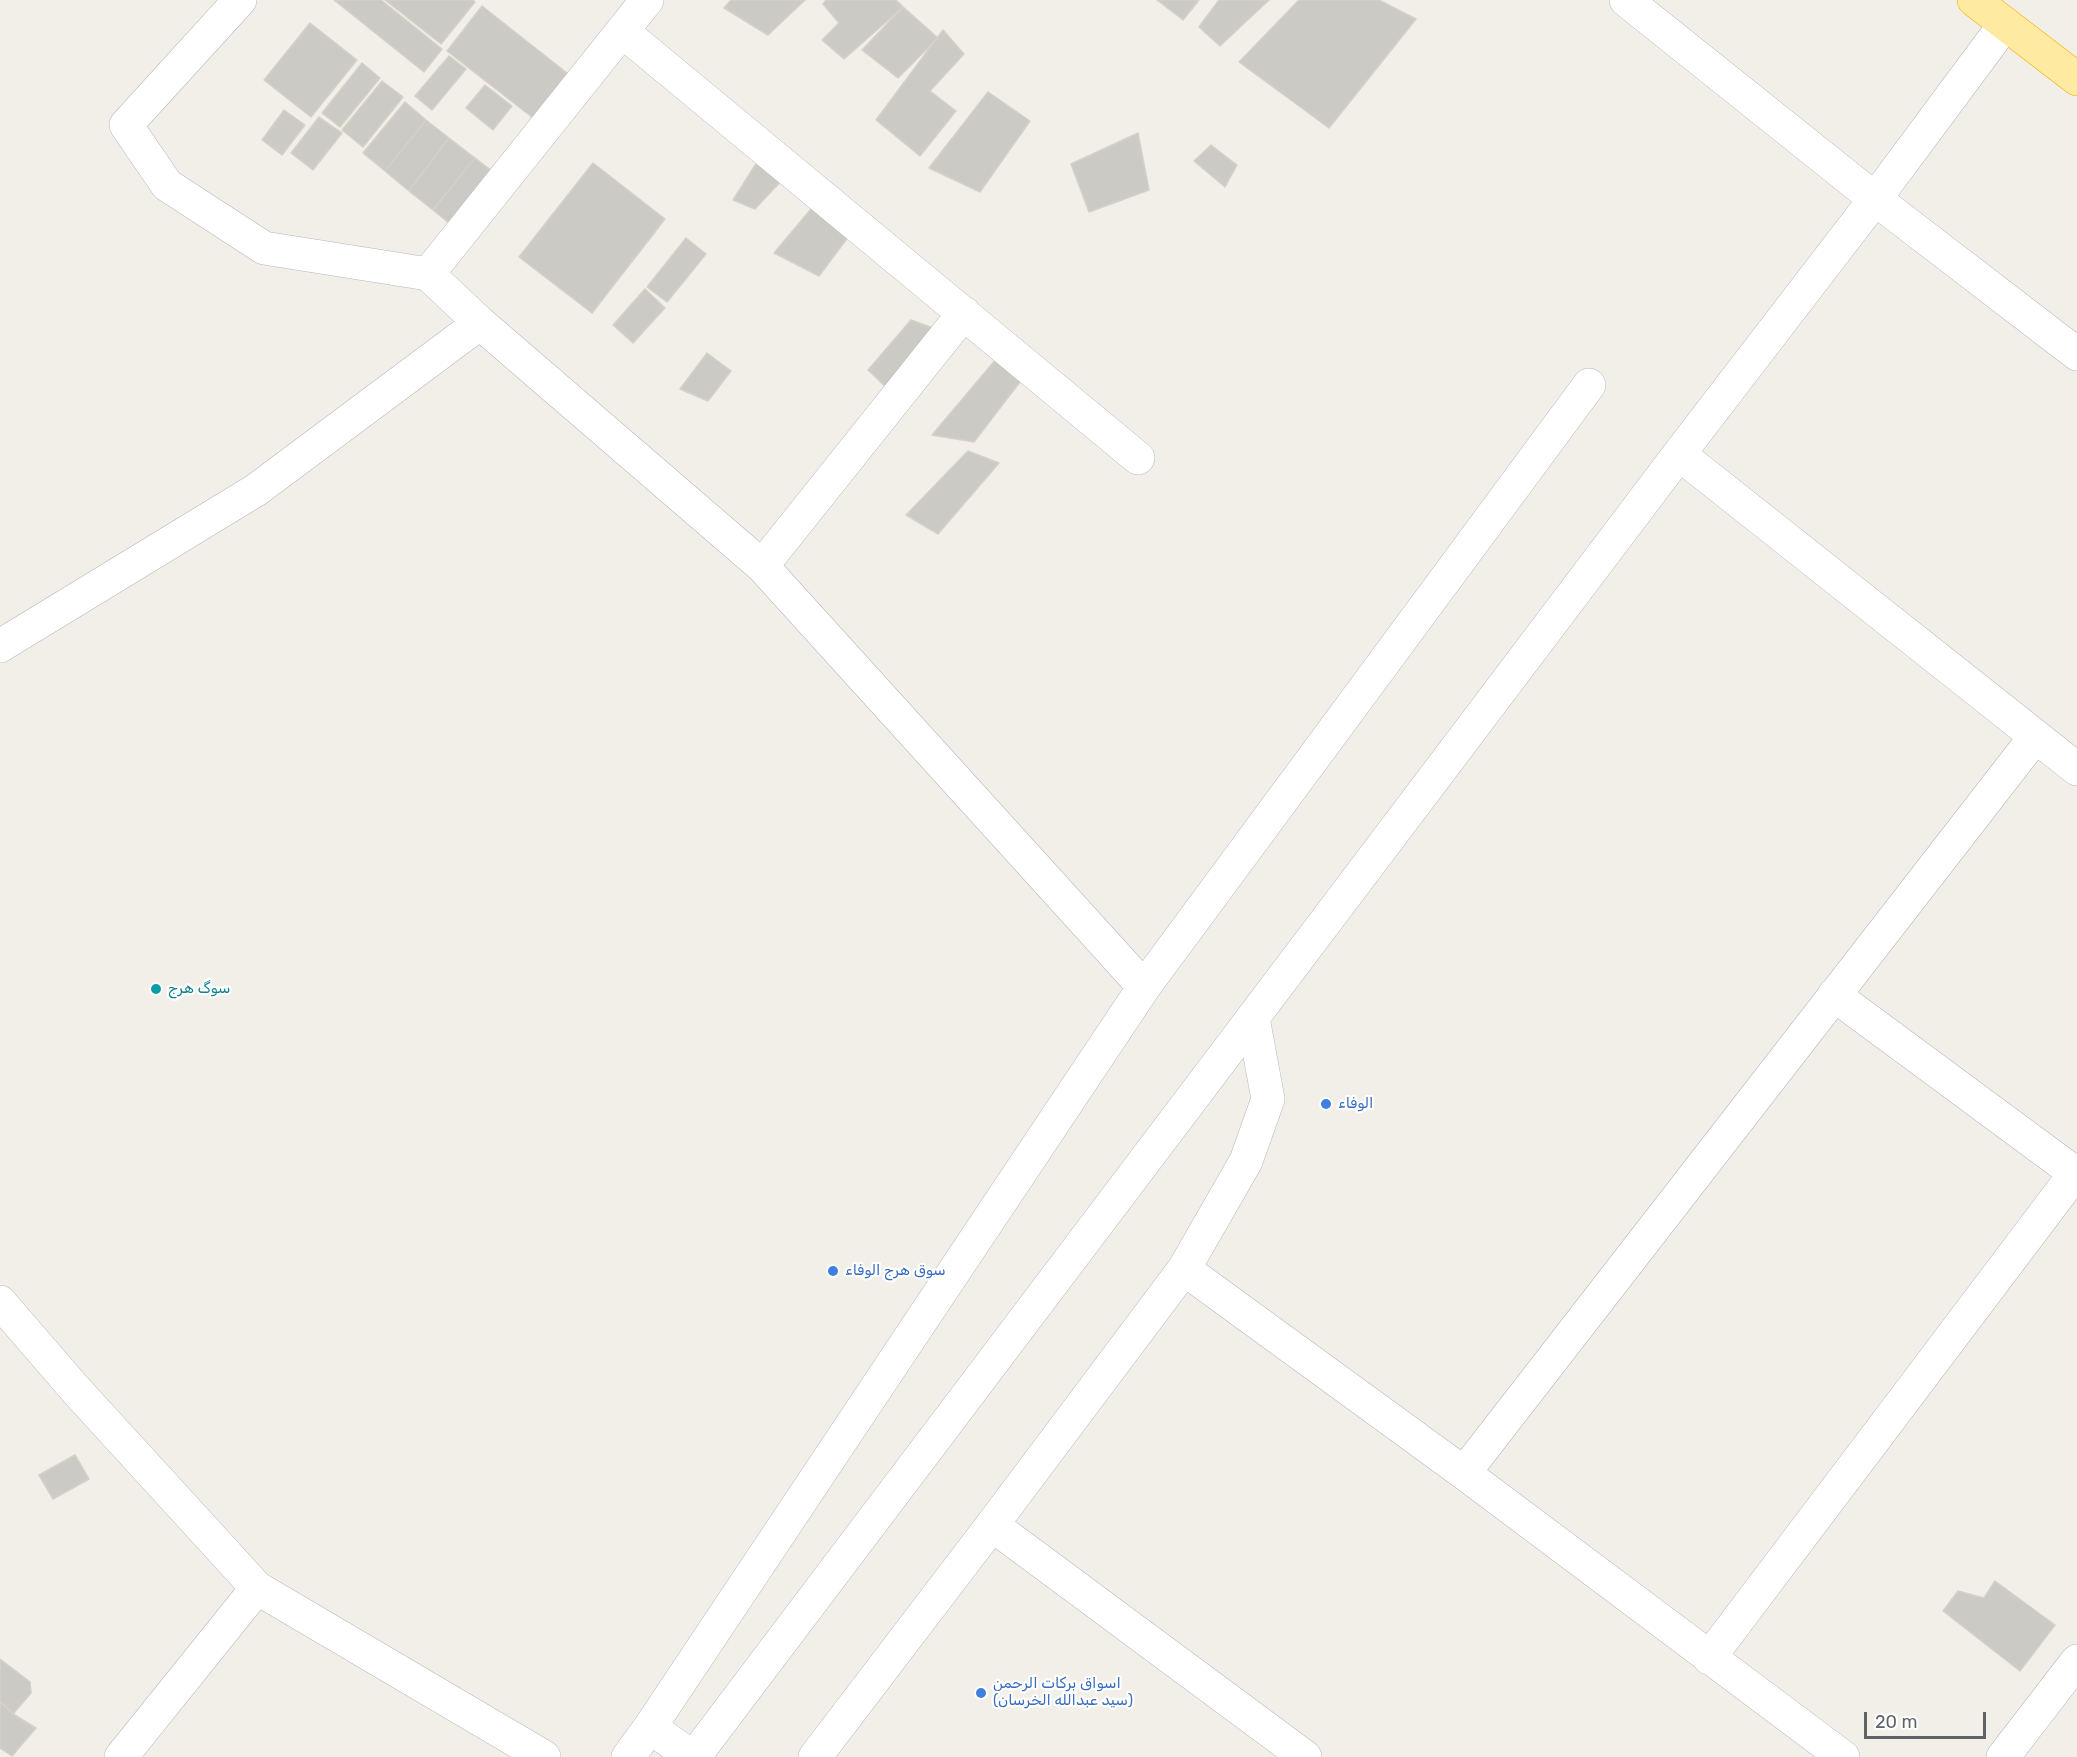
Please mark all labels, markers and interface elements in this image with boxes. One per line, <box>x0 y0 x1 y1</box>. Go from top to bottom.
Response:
place label: سوگ هرج <box>168 980 230 998</box>
marker: سوگ هرج <box>149 982 163 996</box>
place label: الوفاء <box>1338 1095 1373 1113</box>
marker: الوفاء <box>1319 1097 1333 1111</box>
place label: سوق هرج الوفاء <box>845 1262 946 1280</box>
marker: سوق هرج الوفاء <box>826 1264 840 1278</box>
place label: اسواق بركات الرحمن (سيد عبدالله الخرسان) <box>993 1675 1133 1710</box>
marker: اسواق بركات الرحمن (سيد عبدالله الخرسان) <box>974 1686 988 1700</box>
scale bar <box>1867 1700 1988 1738</box>
text: 20 m <box>1875 1711 1917 1733</box>

